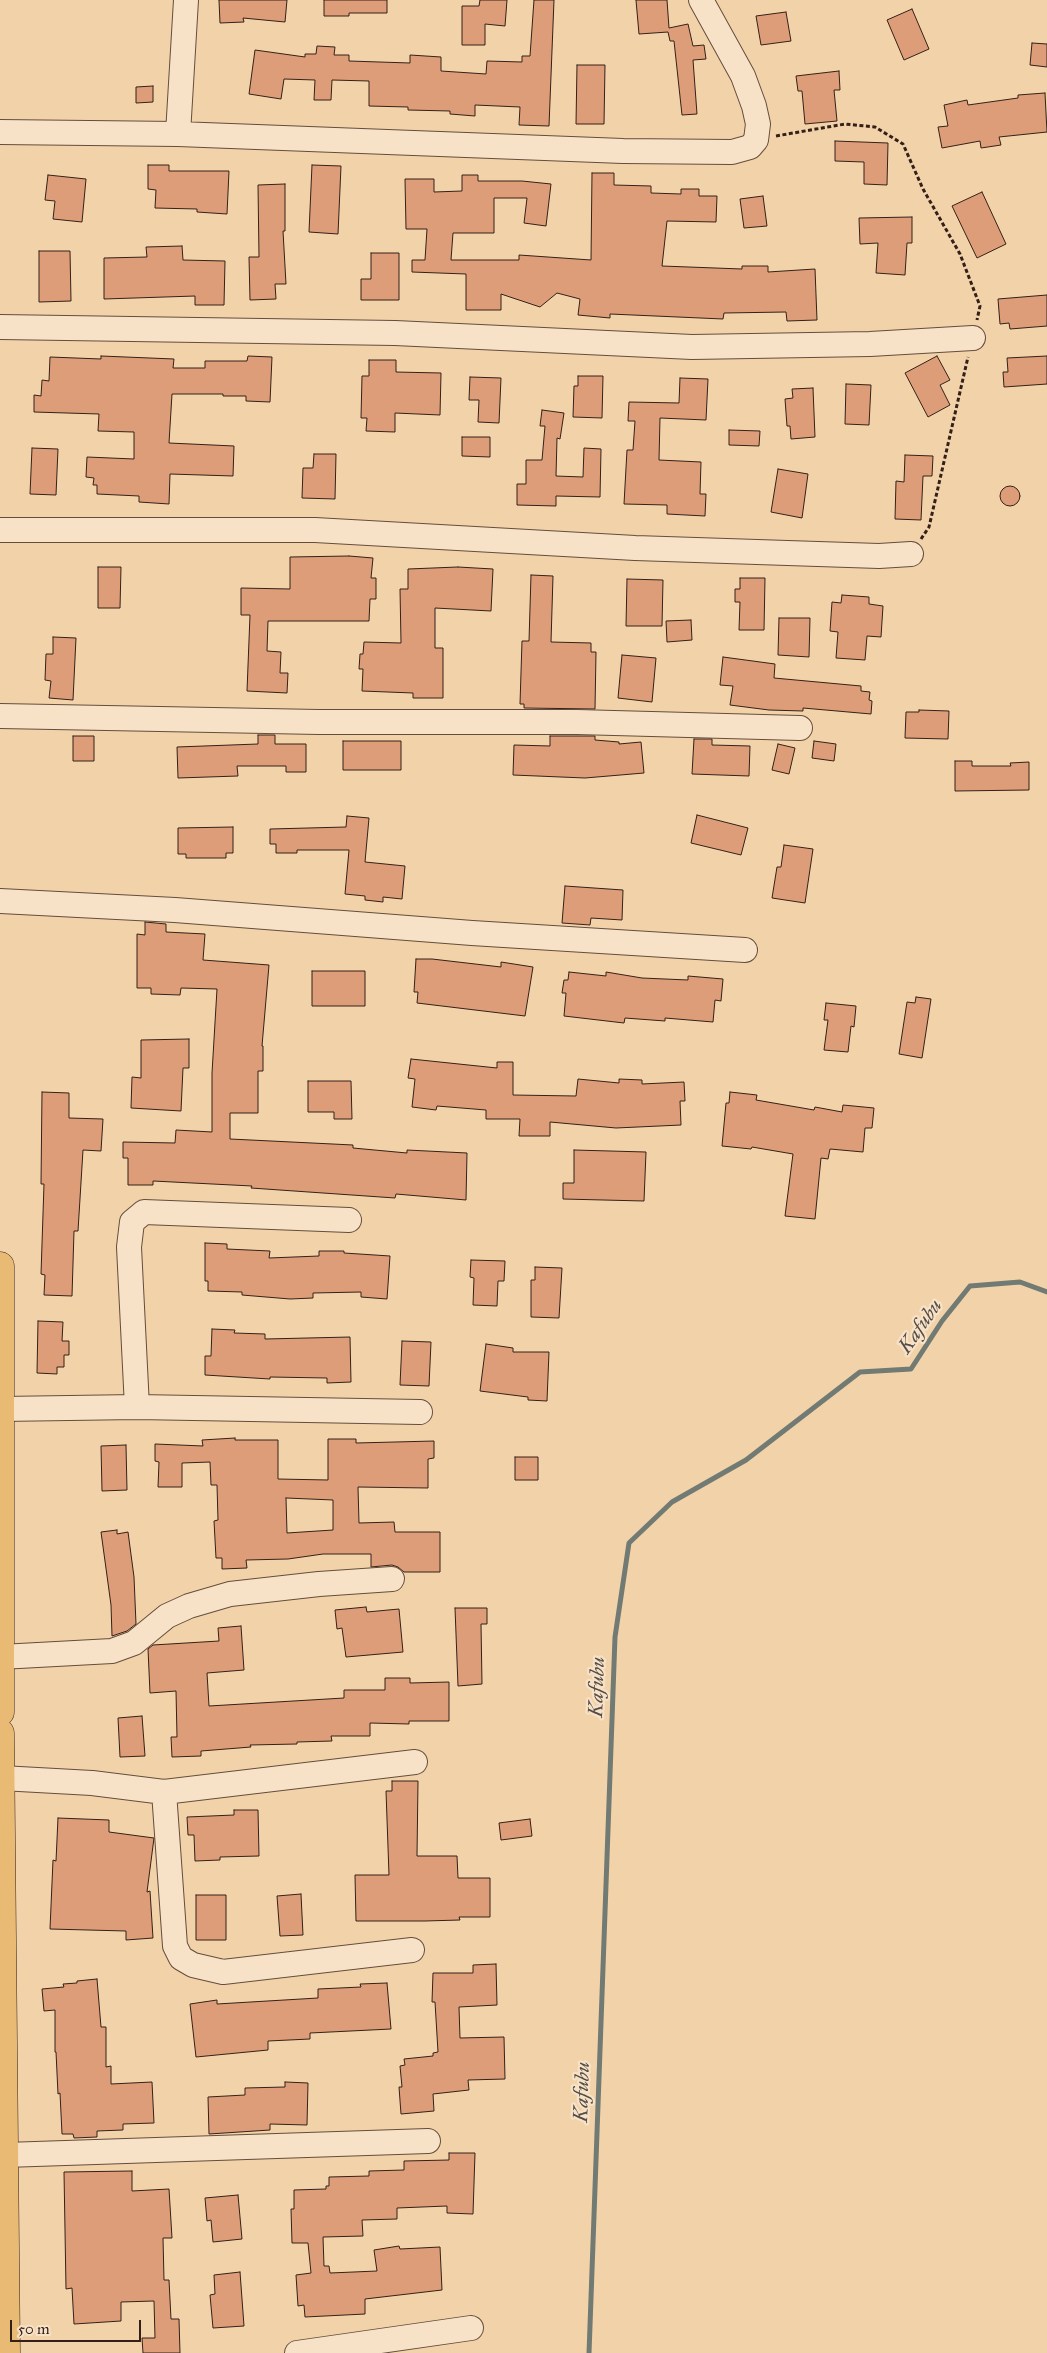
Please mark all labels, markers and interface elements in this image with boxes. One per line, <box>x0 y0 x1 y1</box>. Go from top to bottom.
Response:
water label: Kafubu <box>894 1295 948 1359</box>
water label: Kafubu <box>585 1656 611 1718</box>
water label: Kafubu <box>570 2061 596 2123</box>
scale bar <box>12 2310 144 2342</box>
text: 50 m <box>18 2320 50 2338</box>

